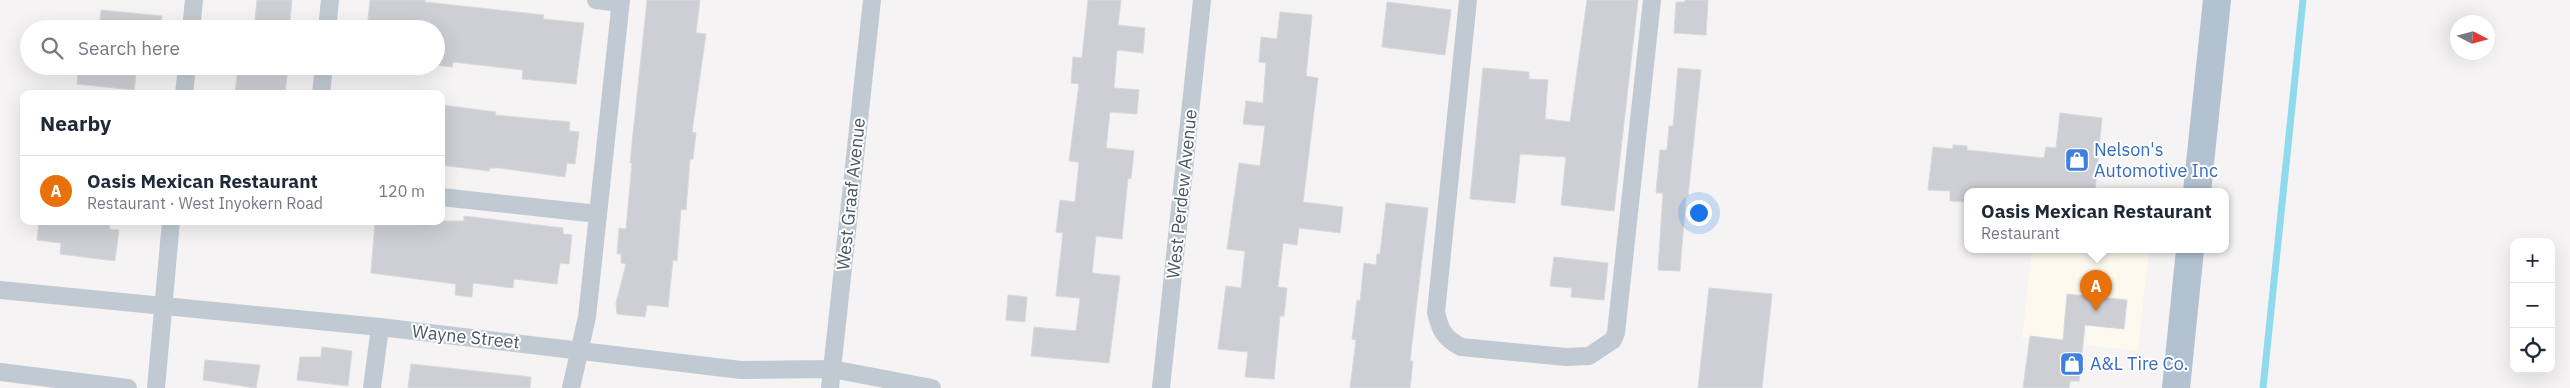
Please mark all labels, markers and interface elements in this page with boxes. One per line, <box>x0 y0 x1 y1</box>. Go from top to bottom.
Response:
north arrow <box>2450 15 2495 60</box>
search box <box>20 20 445 75</box>
icon: search <box>38 34 66 62</box>
text: Search here <box>78 36 180 60</box>
street label: West Perdew Avenue <box>1161 108 1202 280</box>
text: Nearby <box>40 109 111 137</box>
street label: West Graaf Avenue <box>831 116 870 271</box>
place label: Nelson's Automotive Inc <box>2094 138 2218 182</box>
shop icon: Nelson's Automotive Inc <box>2064 147 2090 173</box>
text: Oasis Mexican Restaurant <box>87 169 318 193</box>
text: A <box>51 181 61 201</box>
text: 120 m <box>378 181 425 201</box>
popup <box>1964 188 2229 253</box>
text: Restaurant · West Inyokern Road <box>87 193 323 213</box>
text: Oasis Mexican Restaurant <box>1981 199 2212 223</box>
your location <box>1686 200 1712 226</box>
text: Restaurant <box>1981 223 2060 243</box>
map controls <box>2510 238 2555 373</box>
button: + <box>2510 238 2555 283</box>
pin: A <box>2080 270 2112 311</box>
button: − <box>2510 283 2555 328</box>
street label: Wayne Street <box>411 319 521 354</box>
button: locate <box>2510 328 2555 373</box>
shop icon: A&L Tire Co. <box>2059 351 2085 377</box>
place label: A&L Tire Co. <box>2090 352 2188 375</box>

